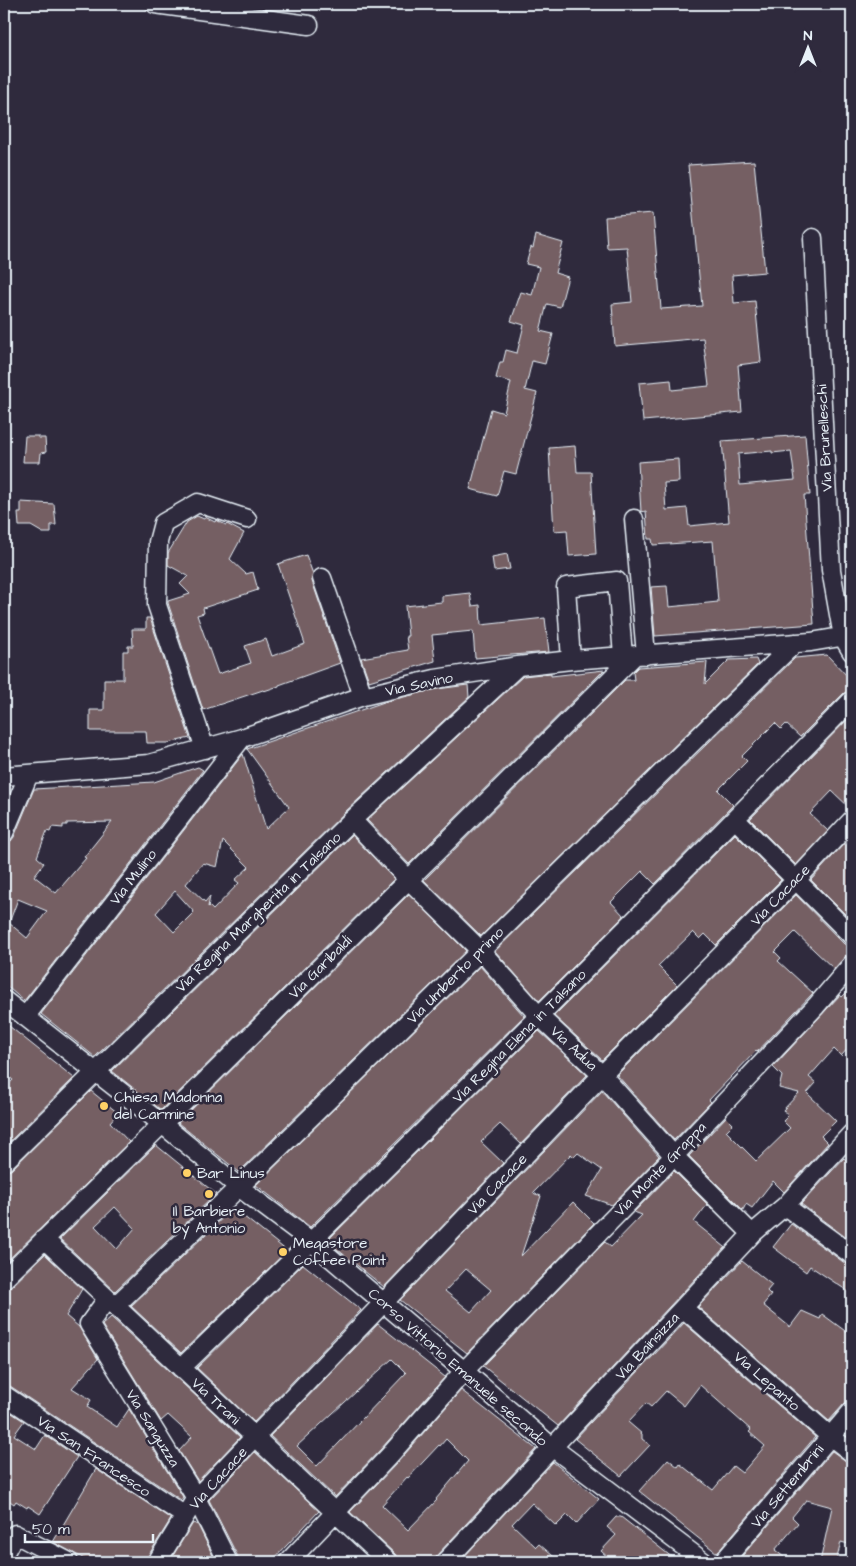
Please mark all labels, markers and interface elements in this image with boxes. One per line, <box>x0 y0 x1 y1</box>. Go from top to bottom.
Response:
north arrow <box>784 22 834 72</box>
text: N <box>804 26 813 46</box>
street label: Via Brunelleschi <box>811 383 838 492</box>
street label: Via Savino <box>383 667 455 702</box>
street label: Via Regina Margherita in Talsano <box>171 827 347 998</box>
street label: Via Mulino <box>105 844 162 910</box>
street label: Via Cacace <box>746 860 815 931</box>
street label: Via Umberto primo <box>402 922 509 1029</box>
street label: Via Garibaldi <box>284 930 357 1004</box>
street label: Via Regina Elena in Talsano <box>448 964 592 1109</box>
street label: Via Adua <box>545 1021 602 1076</box>
place label: Chiesa Madonna del Carmine <box>114 1087 223 1125</box>
marker: Chiesa Madonna del Carmine <box>98 1100 110 1112</box>
street label: Via Monte Grappa <box>610 1117 711 1221</box>
street label: Via Cacace <box>463 1149 532 1220</box>
place label: Bar Linus <box>197 1163 265 1184</box>
marker: Bar Linus <box>181 1167 193 1179</box>
marker: Il Barbiere by Antonio <box>203 1188 215 1200</box>
place label: Il Barbiere by Antonio <box>173 1201 246 1240</box>
place label: Megastore Coffee Point <box>293 1233 386 1271</box>
marker: Megastore Coffee Point <box>277 1246 289 1258</box>
street label: Corso Vittorio Emanuele secondo <box>363 1283 552 1452</box>
street label: Via Bainsizza <box>610 1308 685 1385</box>
street label: Via Lepanto <box>729 1347 805 1417</box>
street label: Via Trani <box>186 1373 245 1430</box>
street label: Via Sanguzza <box>120 1385 185 1472</box>
street label: Via San Francesco <box>33 1411 155 1503</box>
street label: Via Settembrini <box>746 1439 829 1533</box>
street label: Via Cacace <box>184 1442 252 1514</box>
scale bar <box>25 1511 152 1543</box>
text: 50 m <box>32 1519 70 1540</box>

